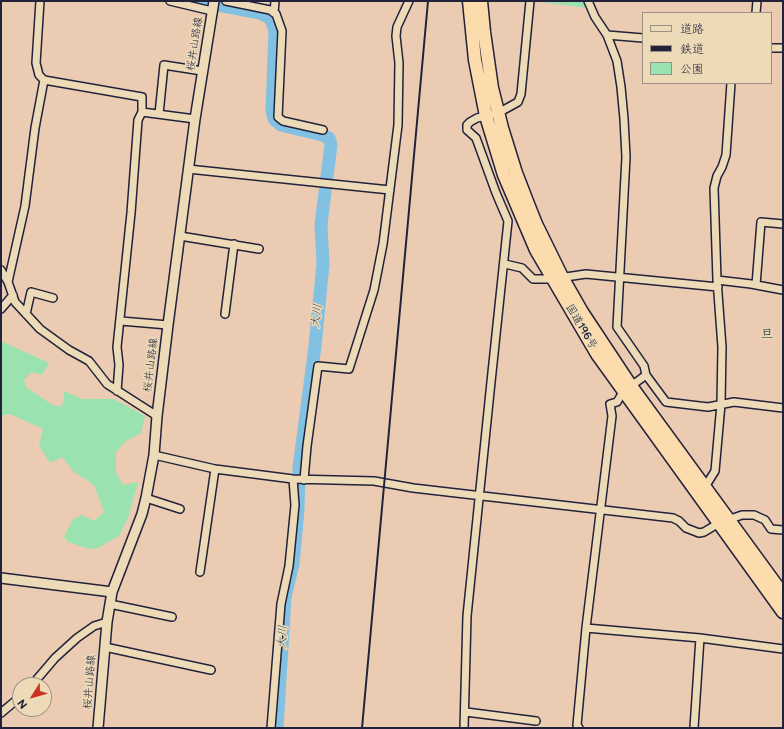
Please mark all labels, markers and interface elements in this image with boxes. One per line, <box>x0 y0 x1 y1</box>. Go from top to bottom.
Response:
legend <box>642 12 772 84</box>
street label: 桜井山路線 <box>184 16 206 72</box>
text: 道路 <box>680 22 704 37</box>
text: 鉄道 <box>680 42 704 57</box>
text: 公園 <box>680 62 704 77</box>
street label: 国道196号 <box>562 302 600 352</box>
water label: 大川 <box>308 303 326 329</box>
district label: 旦 <box>761 327 773 343</box>
street label: 桜井山路線 <box>141 337 161 393</box>
water label: 大川 <box>275 625 291 649</box>
street label: 桜井山路線 <box>81 654 99 710</box>
north arrow <box>12 677 52 717</box>
text: N <box>15 697 30 711</box>

